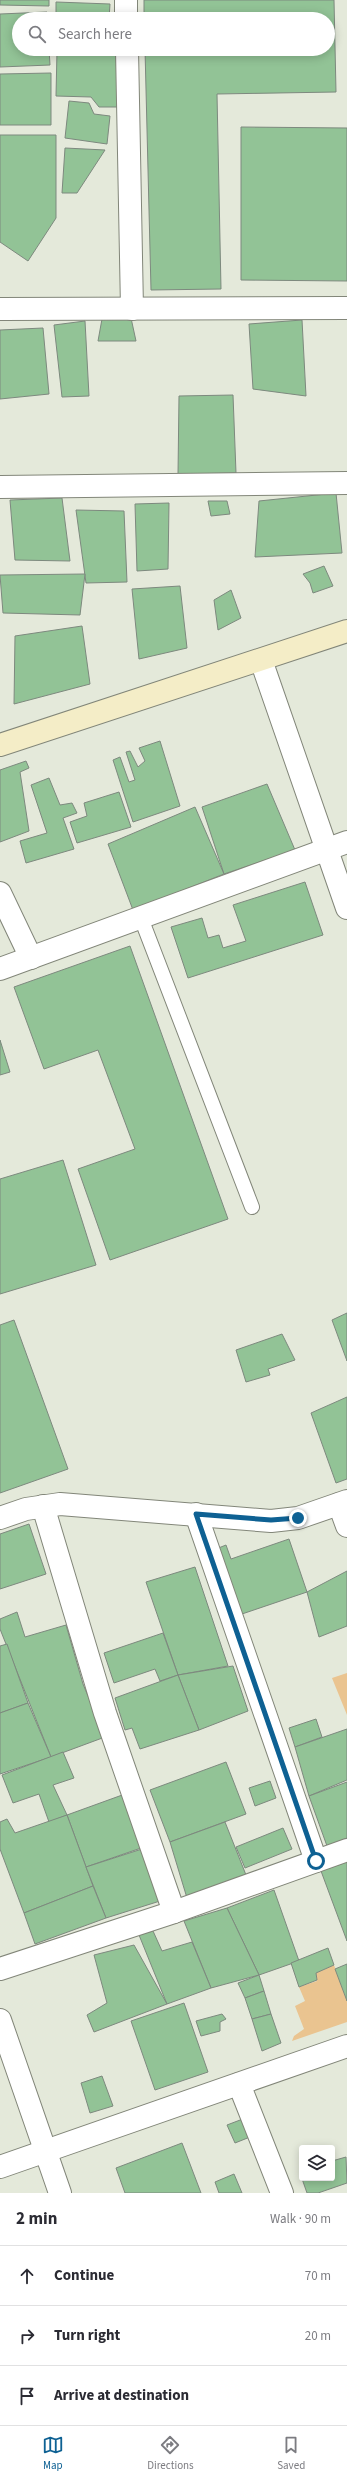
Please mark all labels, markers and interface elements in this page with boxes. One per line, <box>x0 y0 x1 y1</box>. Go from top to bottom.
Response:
search box <box>12 12 335 56</box>
icon: search <box>26 23 48 45</box>
text: Search here <box>58 24 132 45</box>
route end <box>289 1509 307 1527</box>
route start <box>307 1852 325 1870</box>
map controls <box>299 2145 335 2181</box>
button: layers <box>299 2145 335 2181</box>
text: 2 min <box>16 2207 57 2231</box>
text: Walk · 90 m <box>270 2210 331 2228</box>
icon: ahead <box>16 2265 38 2287</box>
text: Continue <box>54 2265 114 2286</box>
text: 70 m <box>305 2267 331 2285</box>
icon: right <box>16 2325 38 2347</box>
text: Turn right <box>54 2325 120 2346</box>
text: 20 m <box>305 2327 331 2345</box>
icon: arrive <box>16 2385 38 2407</box>
text: Arrive at destination <box>54 2385 189 2406</box>
tab: Map <box>42 2434 64 2473</box>
tab: Directions <box>147 2434 194 2473</box>
tab: Saved <box>277 2434 305 2473</box>

